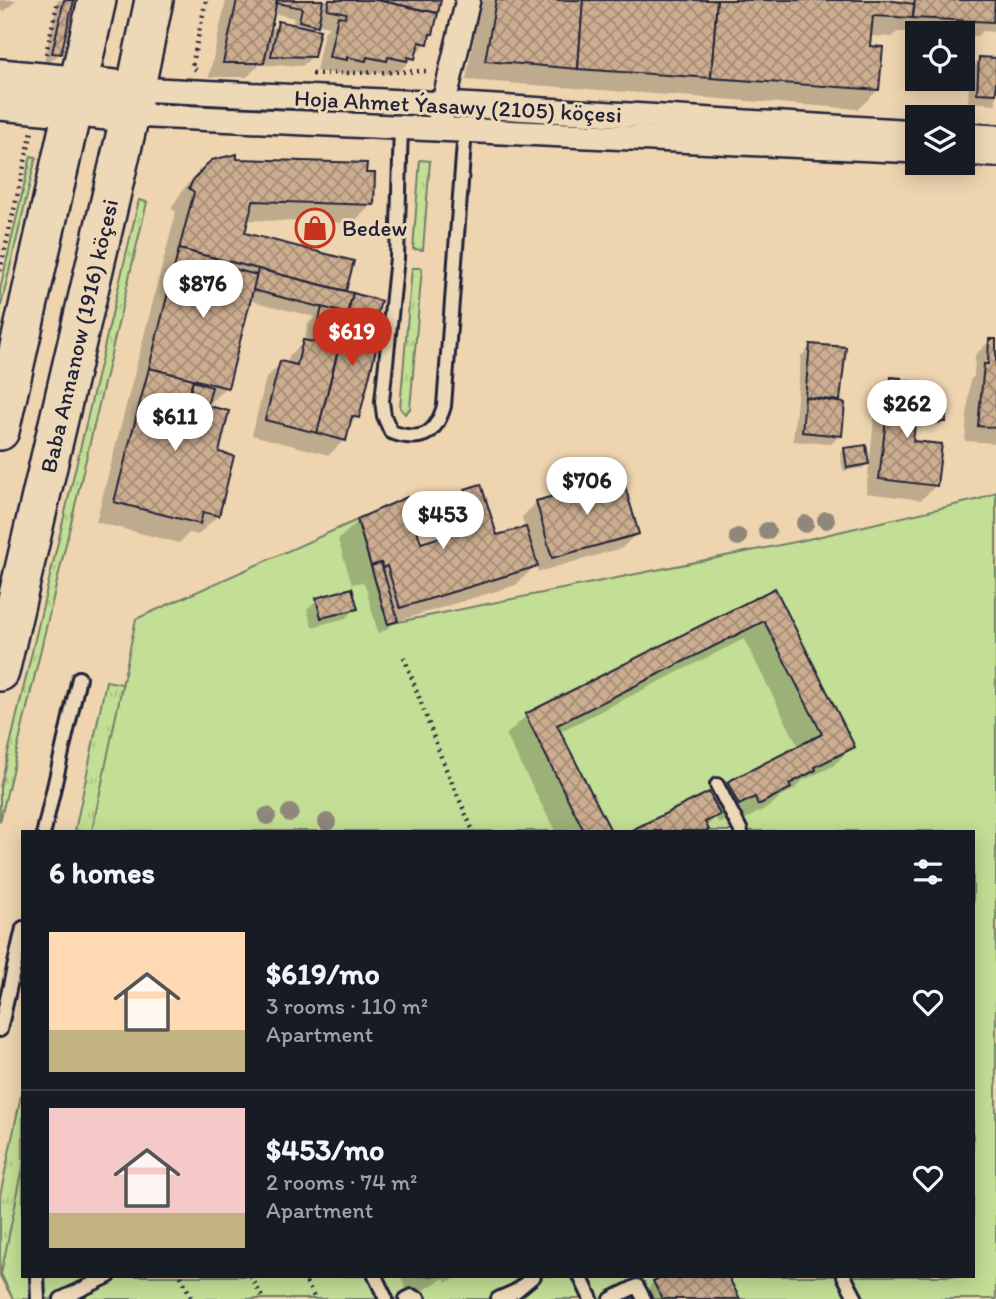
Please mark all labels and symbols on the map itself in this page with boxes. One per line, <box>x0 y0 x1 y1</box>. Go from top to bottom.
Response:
street label: Hoja Ahmet Ýasawy (2105) köçesi <box>293 83 623 129</box>
street label: Baba Annanow (1916) köçesi <box>34 196 124 476</box>
shop icon: Bedew <box>294 207 336 249</box>
place label: Bedew <box>342 214 407 242</box>
pin: $876 <box>162 260 244 320</box>
pin: $619 <box>311 308 393 368</box>
pin: $262 <box>866 380 948 440</box>
pin: $611 <box>134 393 216 453</box>
pin: $706 <box>546 458 628 517</box>
pin: $453 <box>402 491 484 551</box>

